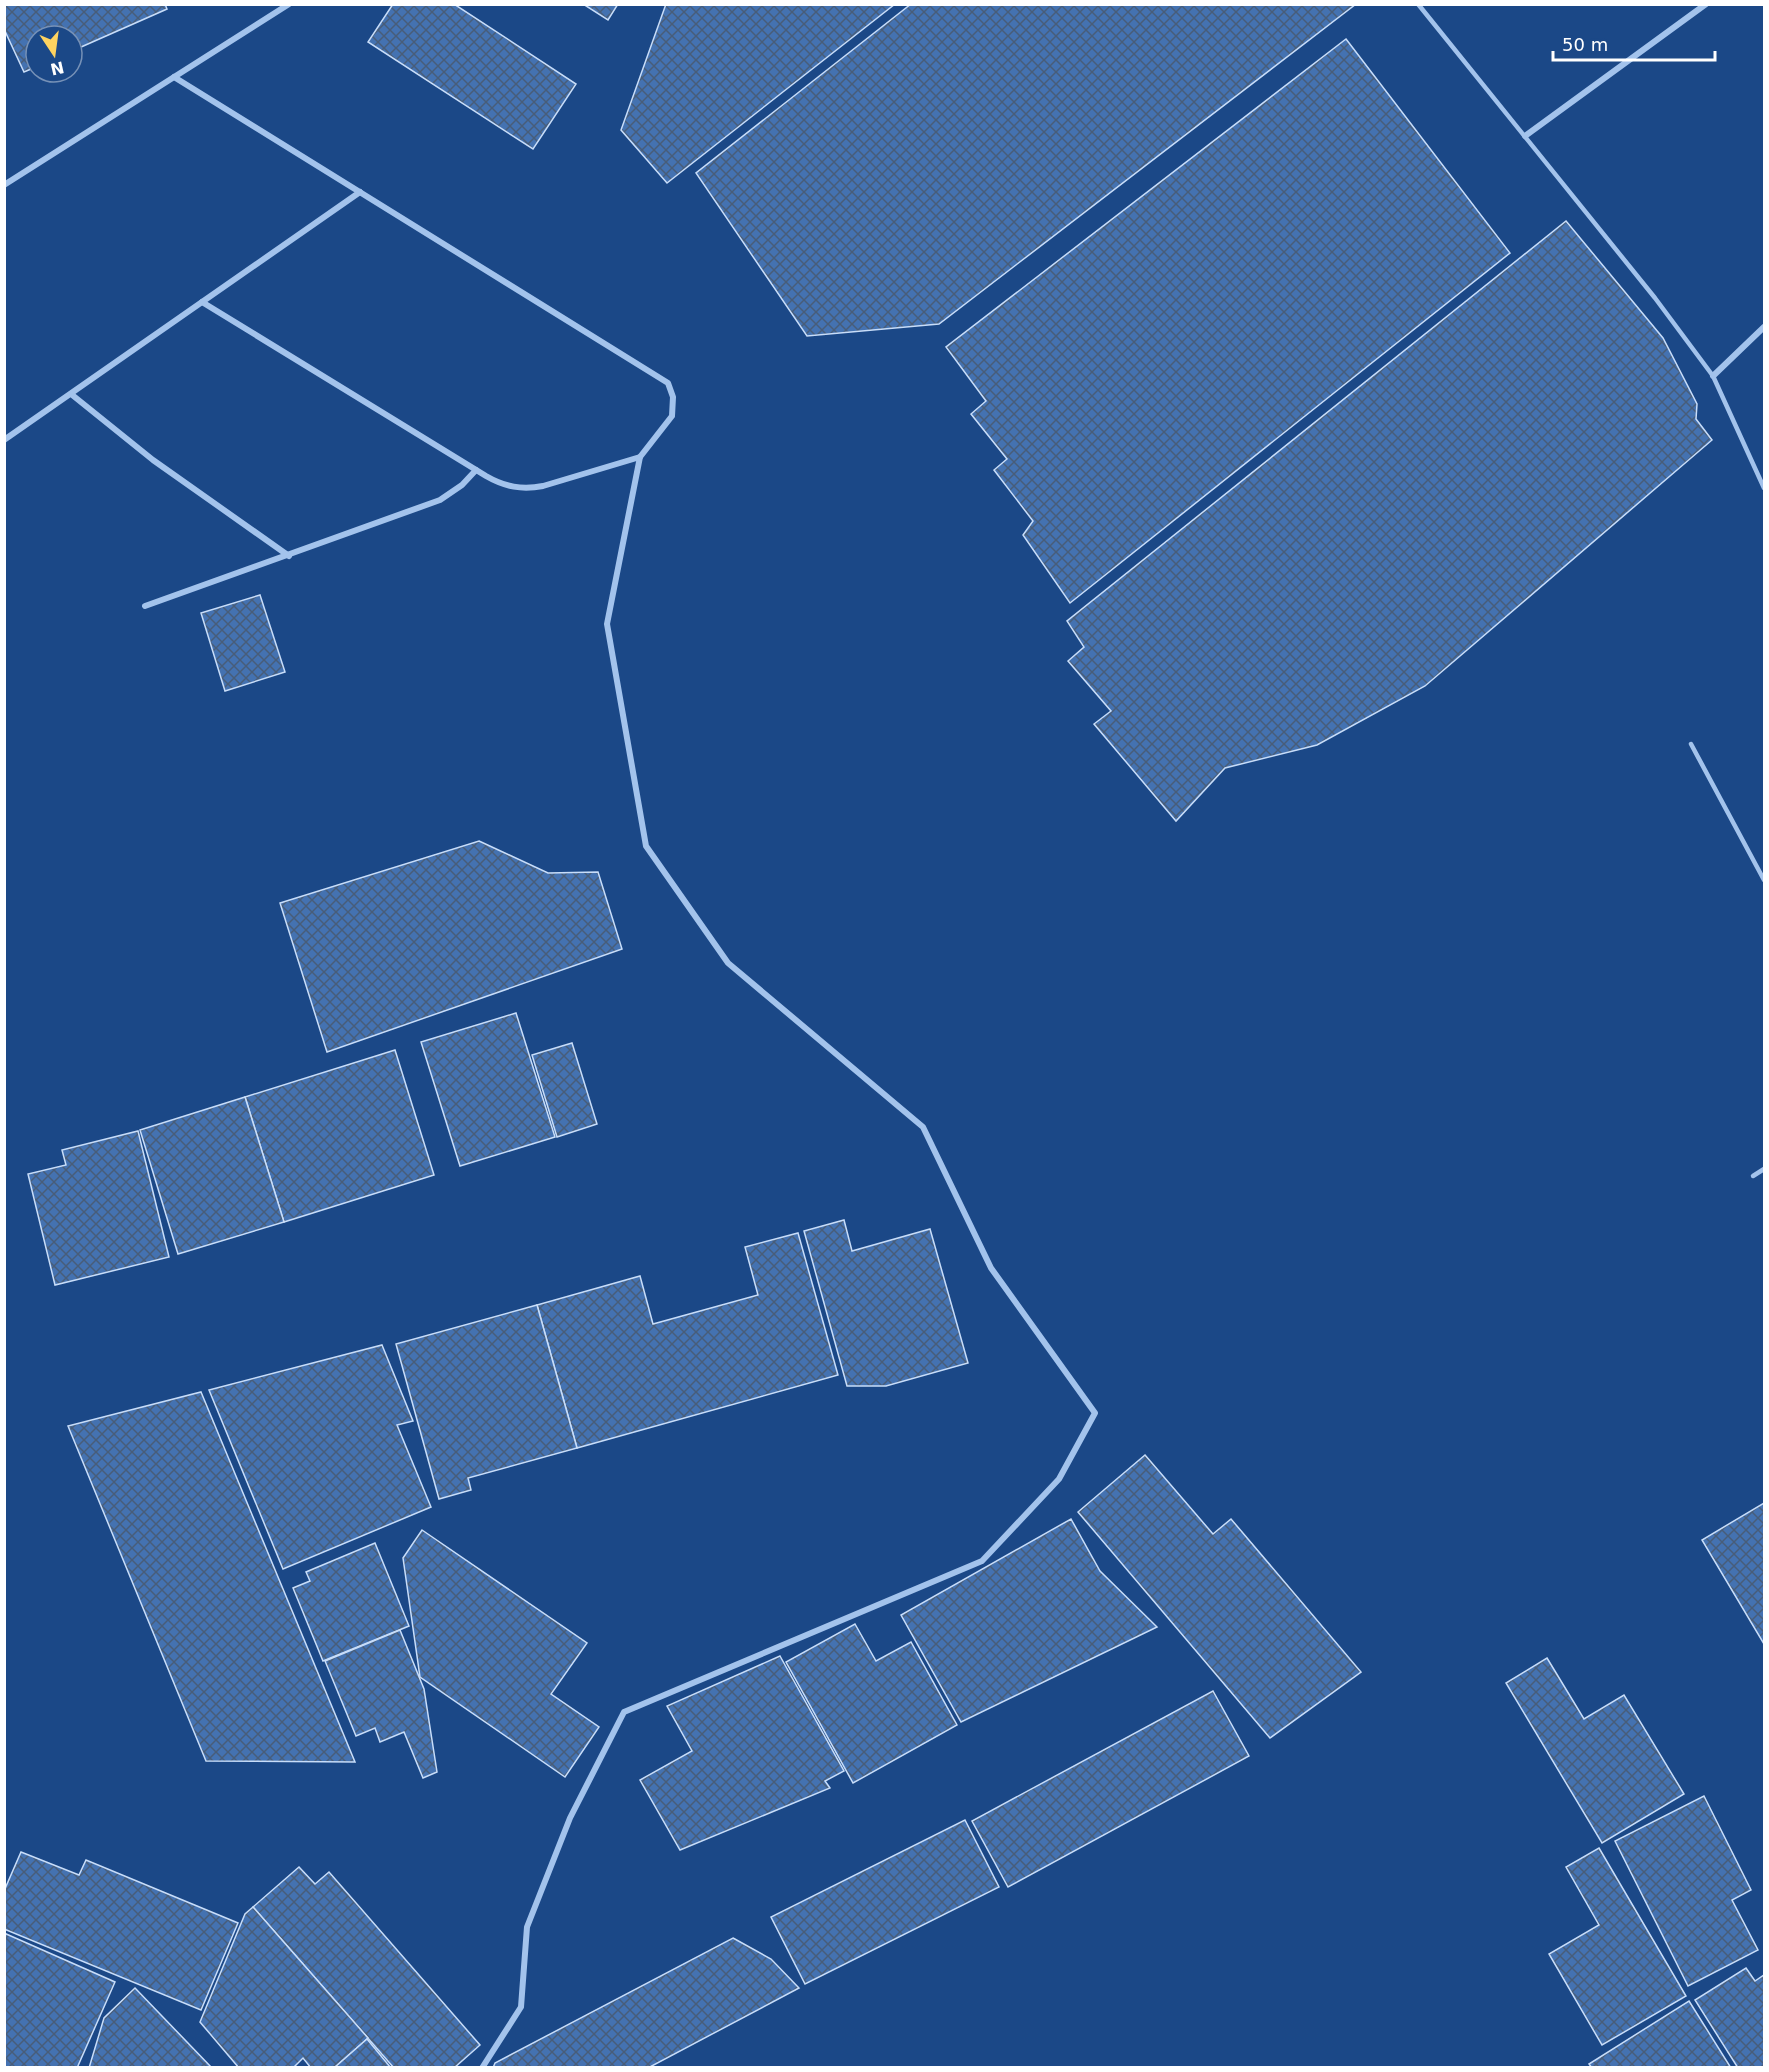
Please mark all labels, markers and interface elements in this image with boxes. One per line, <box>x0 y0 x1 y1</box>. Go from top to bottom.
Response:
north arrow <box>24 24 84 84</box>
scale bar <box>1553 24 1715 62</box>
text: 50 m <box>1562 34 1608 55</box>
text: N <box>49 57 66 79</box>

